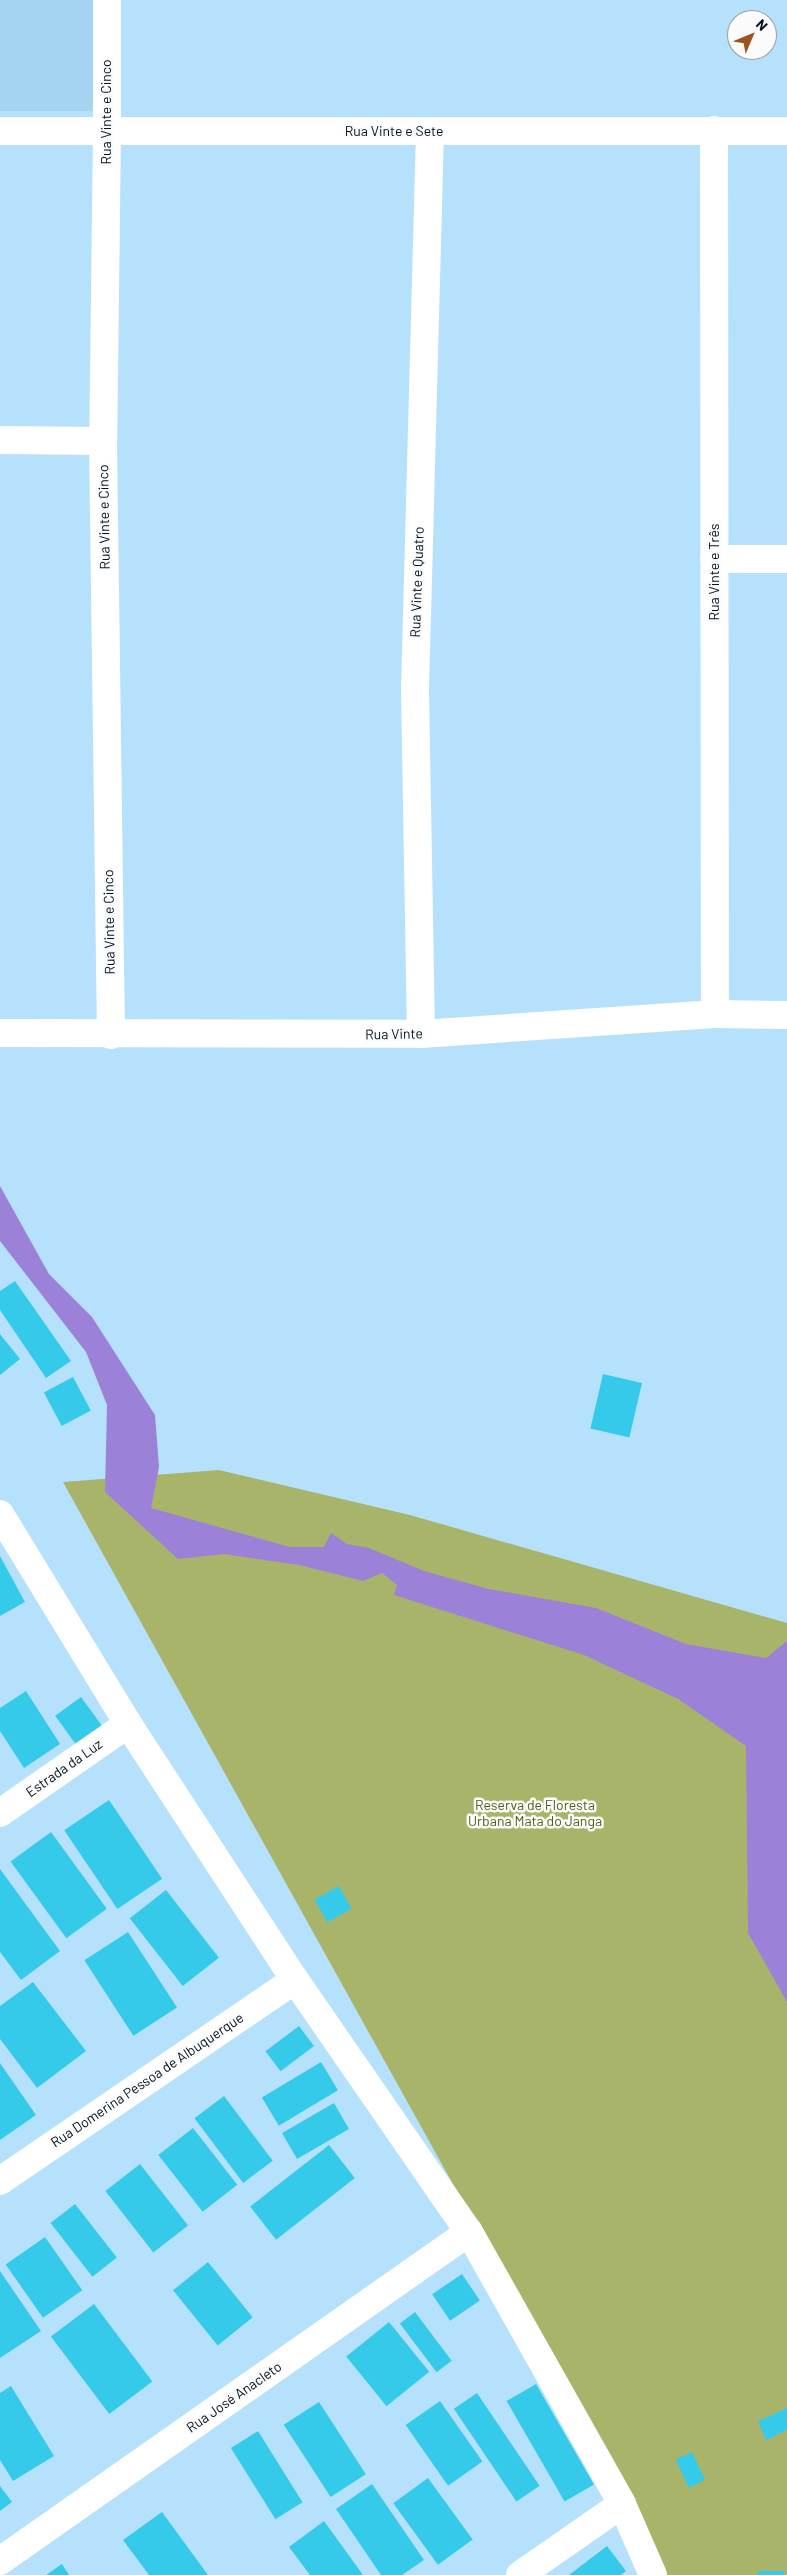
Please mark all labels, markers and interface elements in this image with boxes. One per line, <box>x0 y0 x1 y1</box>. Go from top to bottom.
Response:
north arrow <box>727 10 777 60</box>
text: N <box>753 15 772 34</box>
street label: Rua Vinte e Cinco <box>98 59 114 165</box>
street label: Rua Vinte e Sete <box>345 123 443 139</box>
street label: Rua Vinte e Cinco <box>95 464 113 570</box>
street label: Rua Vinte e Três <box>706 523 722 621</box>
street label: Rua Vinte e Quatro <box>407 526 427 638</box>
street label: Rua Vinte e Cinco <box>100 869 118 975</box>
street label: Rua Vinte <box>365 1025 423 1043</box>
street label: Estrada da Luz <box>23 1735 105 1801</box>
park label: Reserva de Floresta Urbana Mata do Janga <box>468 1797 602 1830</box>
street label: Rua Domerina Pessoa de Albuquerque <box>47 2009 247 2151</box>
street label: Rua José Anacleto <box>183 2358 285 2436</box>

